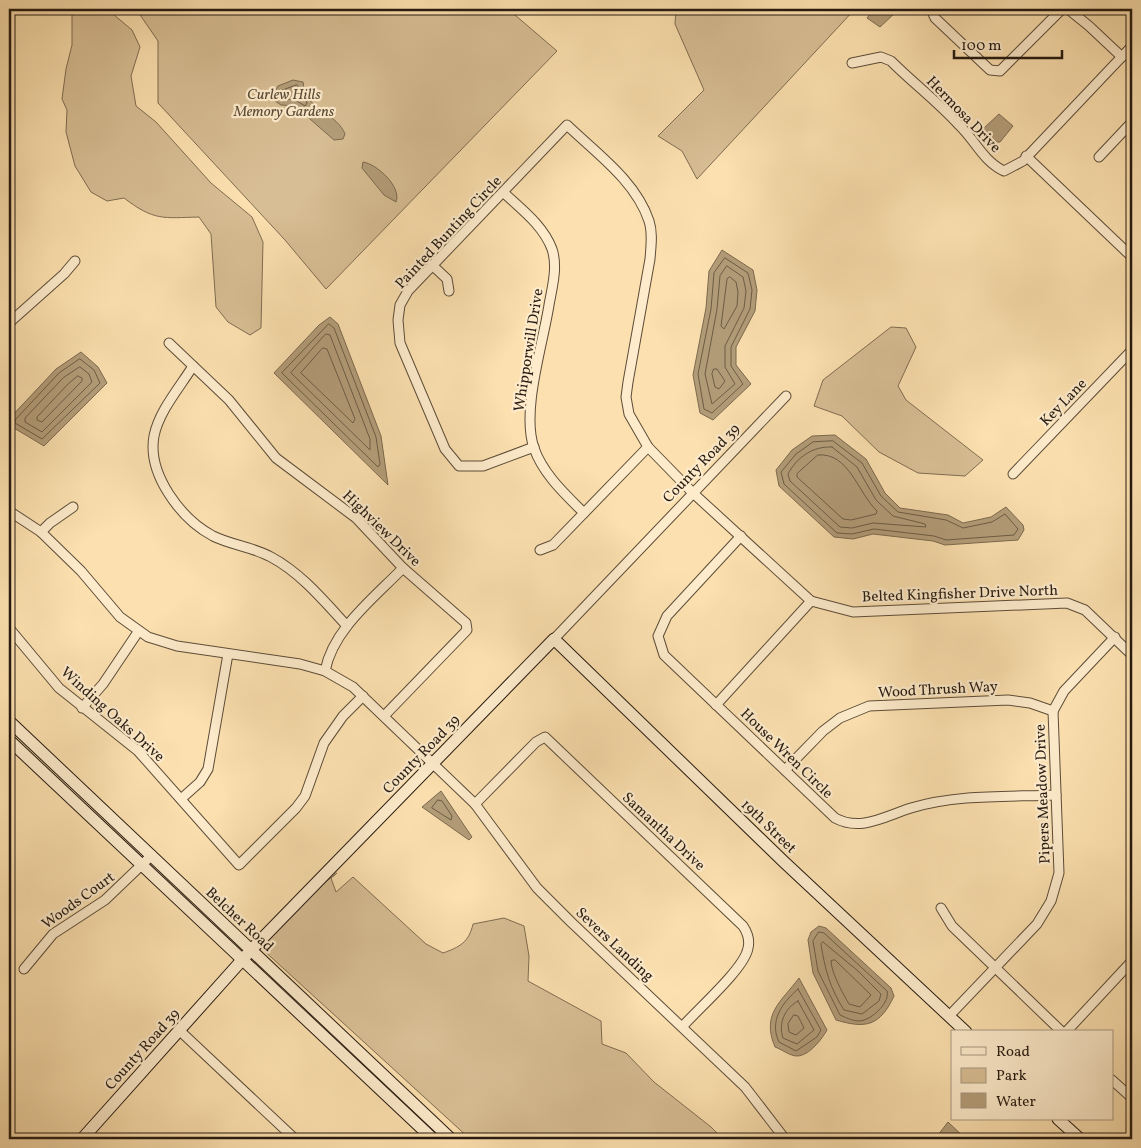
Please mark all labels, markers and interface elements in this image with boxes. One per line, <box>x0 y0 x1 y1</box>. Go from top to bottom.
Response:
scale bar <box>954 28 1061 60</box>
text: 100 m <box>961 36 1001 57</box>
street label: Hermosa Drive <box>921 72 1005 158</box>
park label: Curlew Hills Memory Gardens <box>233 85 335 123</box>
street label: Painted Bunting Circle <box>391 172 507 294</box>
street label: Whipporwill Drive <box>509 287 550 413</box>
street label: Key Lane <box>1036 374 1092 432</box>
street label: County Road 39 <box>659 419 746 508</box>
street label: Highview Drive <box>337 486 425 572</box>
street label: Belted Kingfisher Drive North <box>862 581 1059 608</box>
street label: Winding Oaks Drive <box>55 663 169 768</box>
street label: Wood Thrush Way <box>878 677 999 704</box>
street label: House Wren Circle <box>735 704 837 804</box>
street label: County Road 39 <box>379 710 466 799</box>
street label: Pipers Meadow Drive <box>1031 724 1056 864</box>
street label: Samantha Drive <box>617 788 709 876</box>
street label: 19th Street <box>735 795 800 859</box>
street label: Woods Court <box>38 868 120 935</box>
street label: Belcher Road <box>200 883 278 957</box>
street label: Severs Landing <box>570 903 658 987</box>
street label: County Road 39 <box>101 1004 186 1095</box>
legend <box>951 1030 1114 1120</box>
text: Road <box>996 1042 1030 1063</box>
text: Park <box>996 1066 1027 1087</box>
text: Water <box>996 1092 1036 1113</box>

